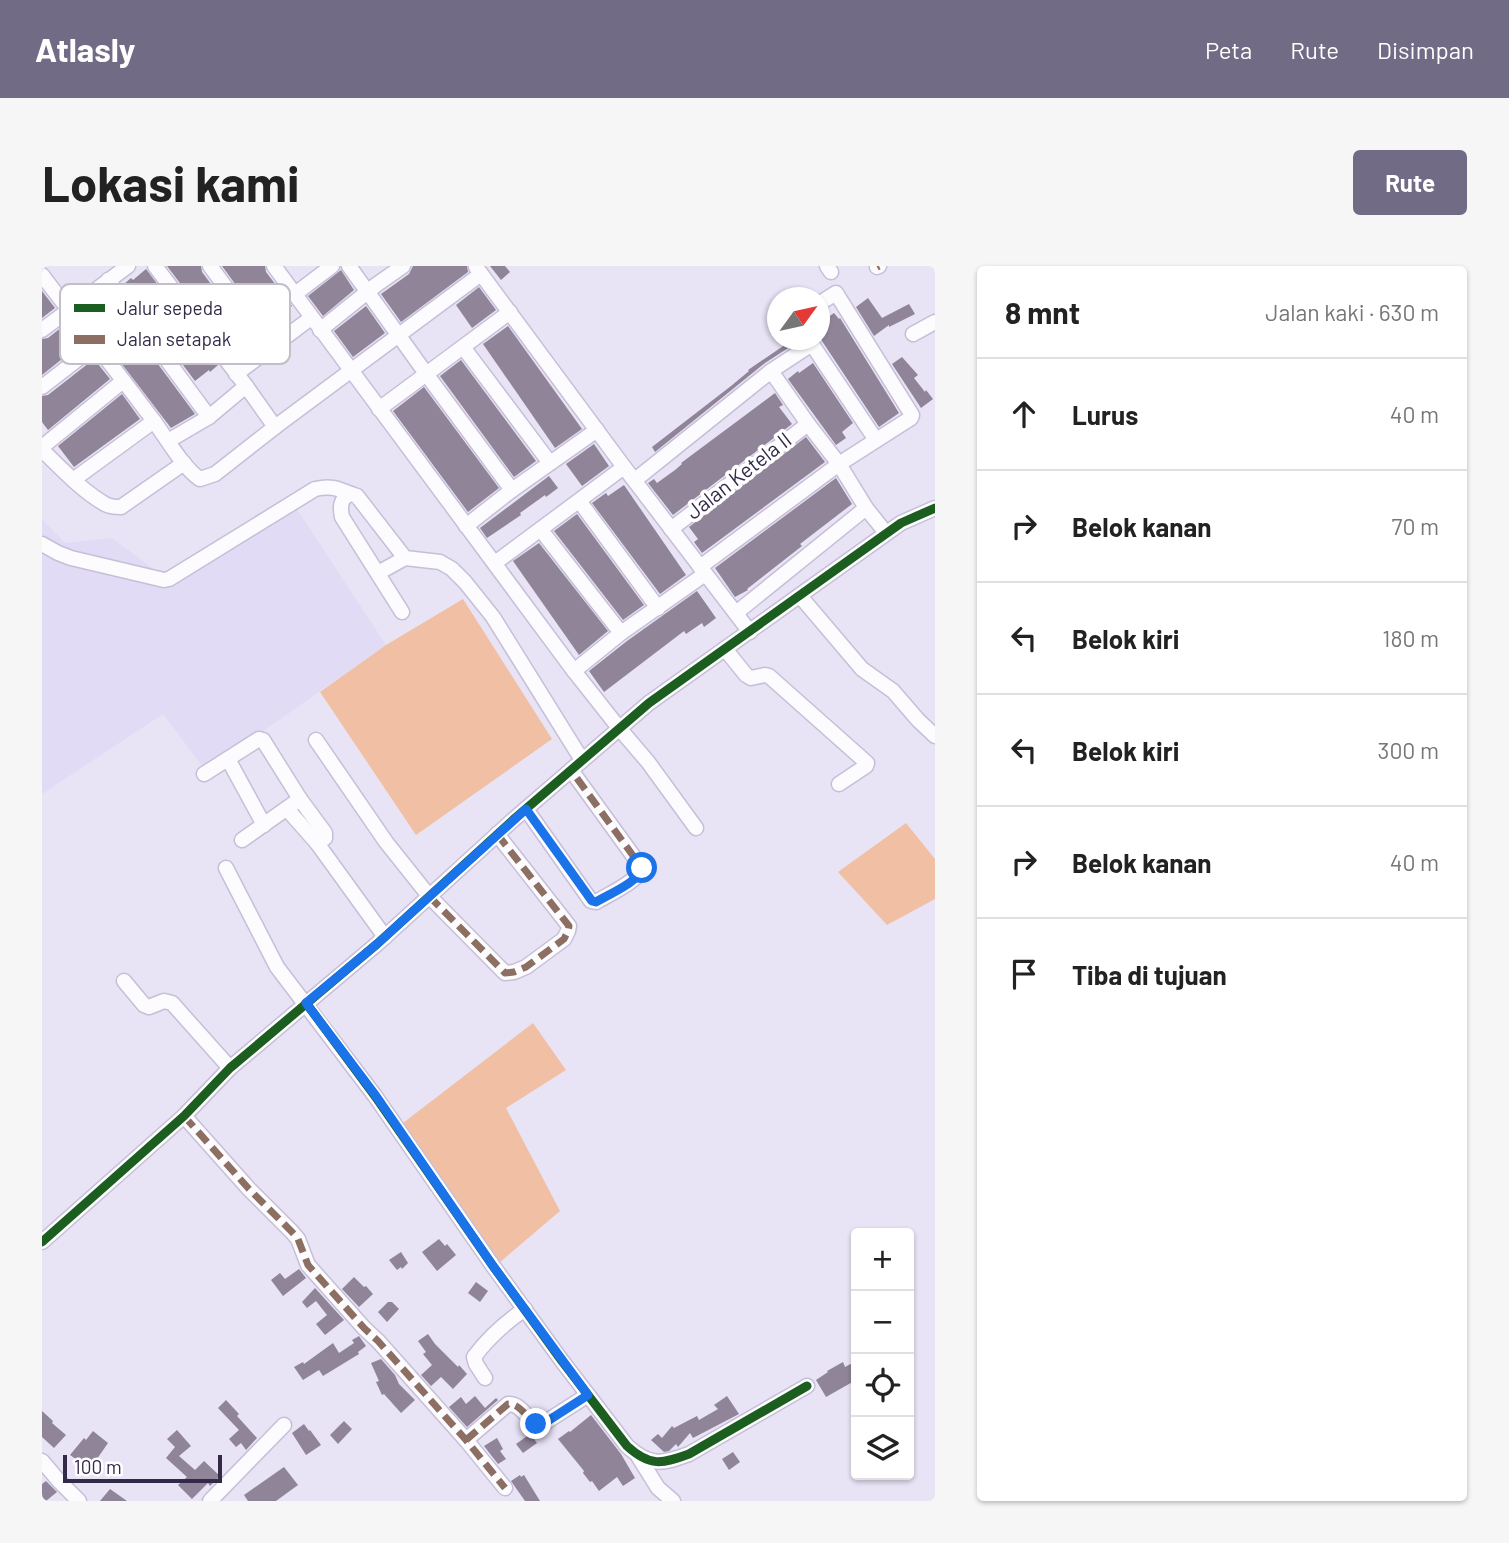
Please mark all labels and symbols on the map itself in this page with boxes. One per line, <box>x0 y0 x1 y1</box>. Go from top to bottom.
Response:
legend <box>60 284 290 364</box>
north arrow <box>767 287 830 350</box>
text: Jalur sepeda <box>117 296 223 319</box>
text: Jalan setapak <box>117 327 231 350</box>
street label: Jalan Ketela II <box>680 426 796 524</box>
route start <box>626 852 657 883</box>
route end <box>520 1408 551 1439</box>
scale bar <box>63 1452 222 1484</box>

